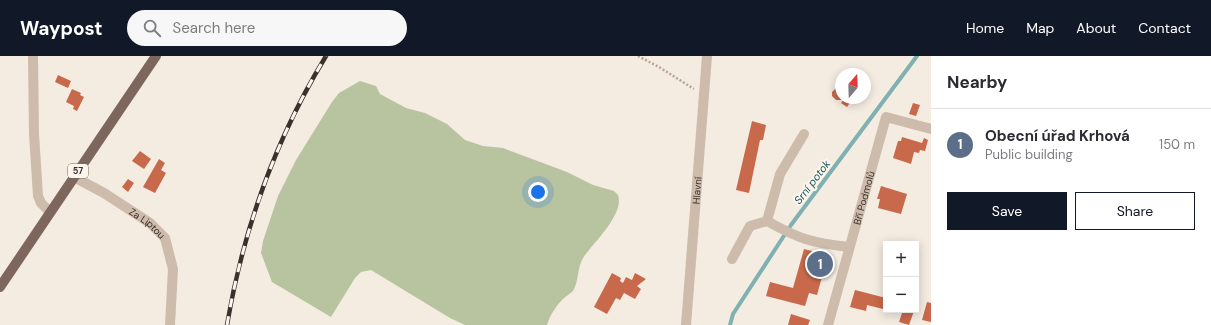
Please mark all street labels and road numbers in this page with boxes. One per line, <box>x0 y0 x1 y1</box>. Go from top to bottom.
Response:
road number: 57 <box>68 164 88 178</box>
street label: Bří Podmolů <box>850 169 877 226</box>
street label: Hlavní <box>689 175 704 205</box>
street label: Za Liptou <box>127 205 169 242</box>

